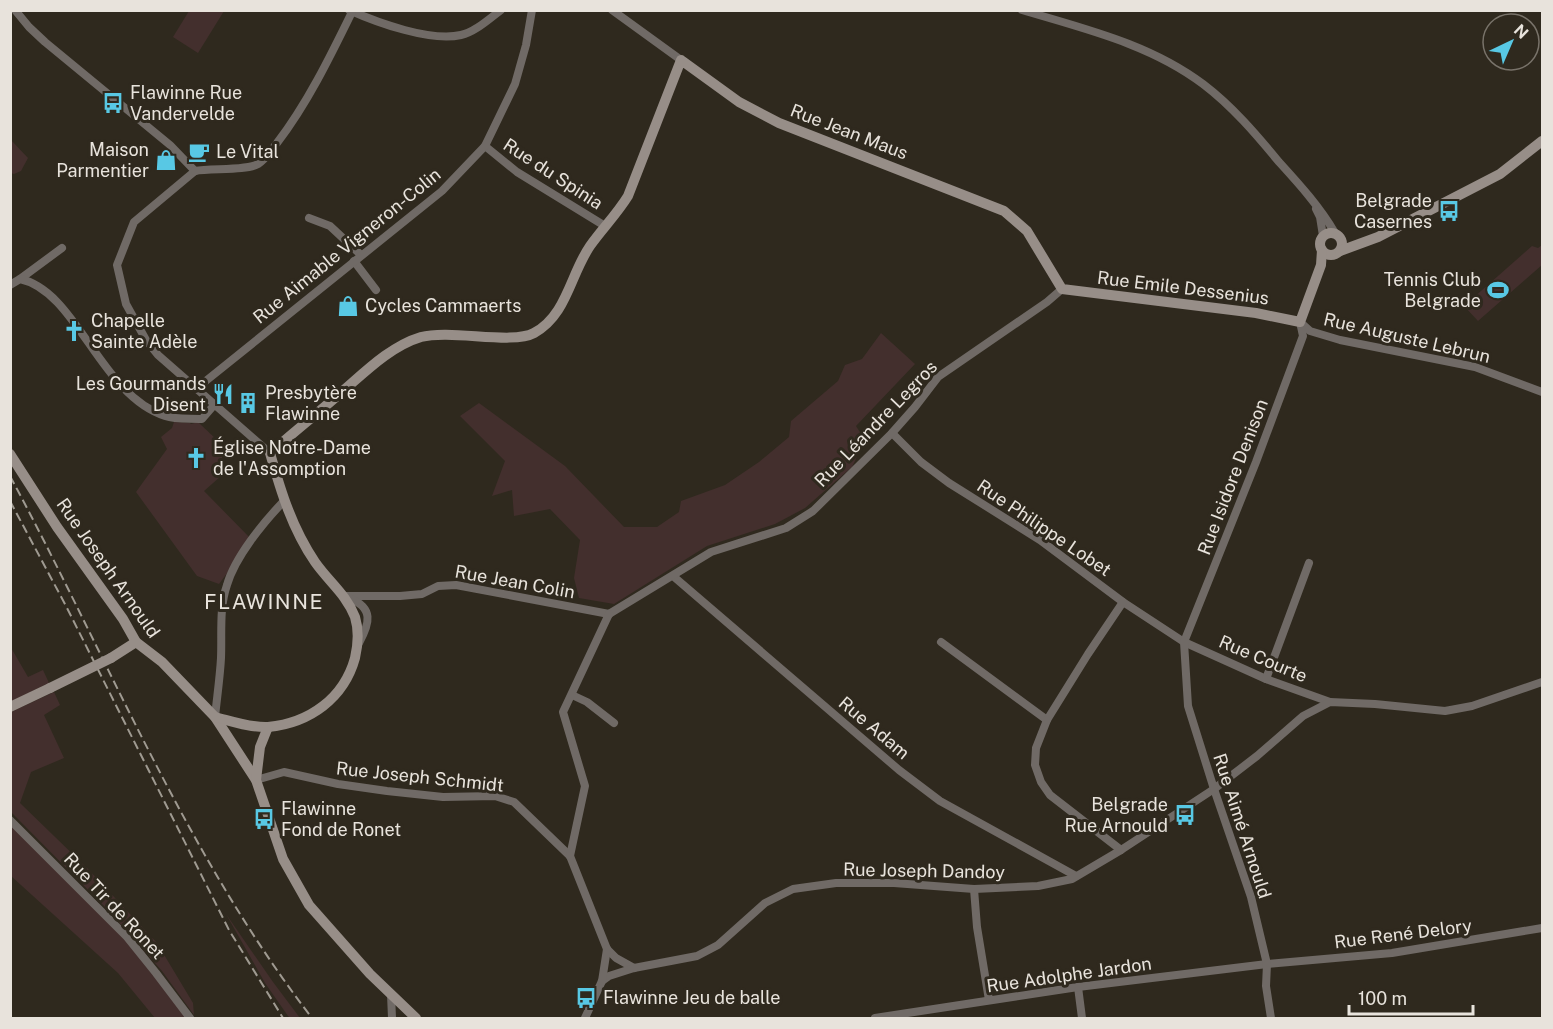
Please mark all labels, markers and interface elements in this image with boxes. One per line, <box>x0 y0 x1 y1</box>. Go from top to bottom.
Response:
north arrow <box>1481 12 1541 72</box>
text: N <box>1510 20 1532 43</box>
place label: Flawinne Rue Vandervelde <box>130 82 242 124</box>
bus stop icon: Flawinne Rue Vandervelde <box>101 91 125 115</box>
street label: Rue Jean Maus <box>787 99 911 164</box>
street label: Rue du Spinia <box>500 134 607 214</box>
place label: Maison Parmentier <box>56 139 149 181</box>
cafe icon: Le Vital <box>187 140 211 164</box>
place label: Le Vital <box>216 141 279 162</box>
shop icon: Maison Parmentier <box>154 148 178 172</box>
street label: Rue Aimable Vigneron-Colin <box>249 164 445 328</box>
place label: Belgrade Casernes <box>1354 190 1432 232</box>
bus stop icon: Belgrade Casernes <box>1437 199 1461 223</box>
street label: Rue Emile Dessenius <box>1096 267 1270 308</box>
place label: Tennis Club Belgrade <box>1384 269 1481 311</box>
sports icon: Tennis Club Belgrade <box>1486 278 1510 302</box>
shop icon: Cycles Cammaerts <box>336 294 360 318</box>
place label: Cycles Cammaerts <box>365 295 521 316</box>
street label: Rue Auguste Lebrun <box>1322 308 1493 367</box>
place label: Chapelle Sainte Adèle <box>91 310 197 352</box>
church icon: Chapelle Sainte Adèle <box>62 319 86 343</box>
street label: Rue Léandre Legros <box>810 356 941 491</box>
place label: Les Gourmands Disent <box>76 373 206 415</box>
restaurant icon: Les Gourmands Disent <box>211 382 235 406</box>
place label: Presbytère Flawinne <box>265 382 357 424</box>
building icon: Presbytère Flawinne <box>236 391 260 415</box>
street label: Rue Isidore Denison <box>1193 396 1272 558</box>
place label: Église Notre-Dame de l'Assomption <box>213 436 371 479</box>
church icon: Église Notre-Dame de l'Assomption <box>184 446 208 470</box>
street label: Rue Philippe Lobet <box>973 475 1115 580</box>
street label: Rue Joseph Arnould <box>52 494 164 642</box>
street label: Rue Jean Colin <box>453 561 577 602</box>
district label: FLAWINNE <box>204 589 324 614</box>
street label: Rue Courte <box>1216 631 1310 687</box>
street label: Rue Adam <box>835 692 914 763</box>
street label: Rue Aimé Arnould <box>1209 751 1276 901</box>
street label: Rue Joseph Schmidt <box>335 757 505 796</box>
place label: Belgrade Rue Arnould <box>1064 794 1168 836</box>
place label: Flawinne Fond de Ronet <box>281 798 401 840</box>
bus stop icon: Belgrade Rue Arnould <box>1173 803 1197 827</box>
bus stop icon: Flawinne Fond de Ronet <box>252 807 276 831</box>
street label: Rue Tir de Ronet <box>60 848 169 963</box>
street label: Rue Joseph Dandoy <box>843 859 1006 882</box>
street label: Rue René Delory <box>1333 915 1473 952</box>
street label: Rue Adolphe Jardon <box>985 953 1153 996</box>
scale bar <box>1349 978 1474 1016</box>
bus stop icon: Flawinne Jeu de balle <box>574 986 598 1010</box>
place label: Flawinne Jeu de balle <box>603 987 780 1008</box>
text: 100 m <box>1358 988 1407 1009</box>

